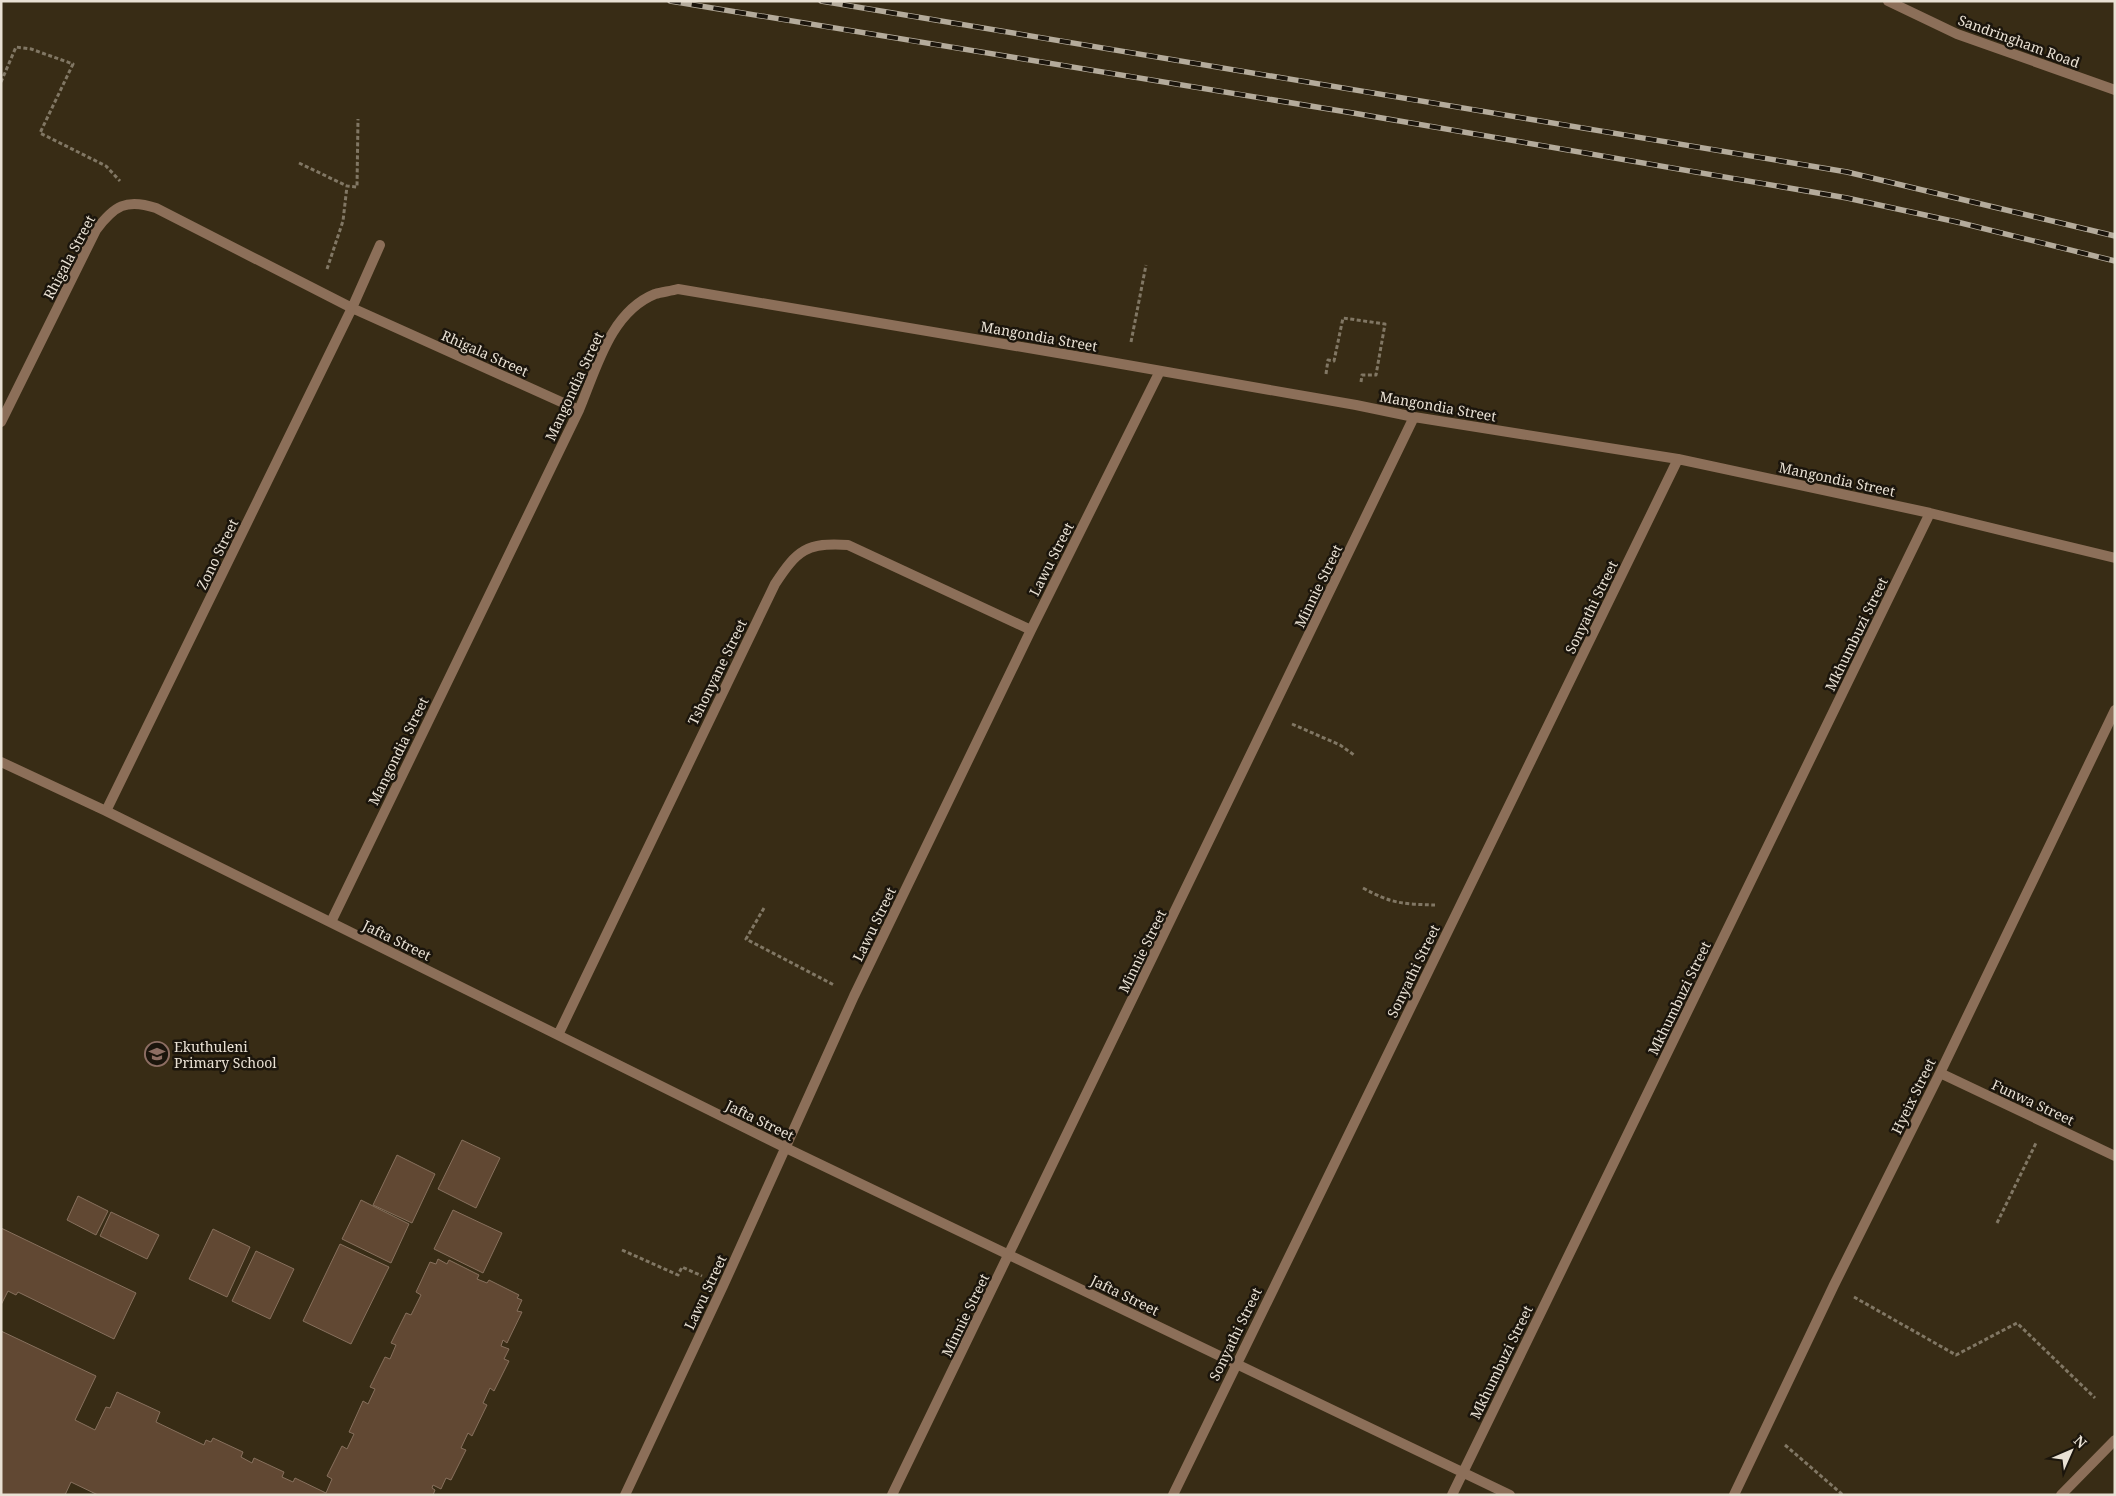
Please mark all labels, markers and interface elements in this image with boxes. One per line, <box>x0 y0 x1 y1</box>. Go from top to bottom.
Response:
street label: Sandringham Road <box>1956 10 2083 72</box>
street label: Rhigala Street <box>39 211 99 302</box>
street label: Mangondia Street <box>979 316 1099 356</box>
street label: Rhigala Street <box>439 325 531 381</box>
street label: Mangondia Street <box>540 328 608 444</box>
street label: Mangondia Street <box>1378 386 1498 426</box>
street label: Mangondia Street <box>1777 457 1897 501</box>
street label: Zono Street <box>192 516 242 592</box>
street label: Lawu Street <box>1024 519 1078 599</box>
street label: Minnie Street <box>1290 541 1346 631</box>
street label: Sonyathi Street <box>1560 557 1622 657</box>
street label: Mkhumbuzi Street <box>1820 574 1892 694</box>
street label: Tshonyane Street <box>683 616 751 728</box>
street label: Mangondia Street <box>364 694 433 808</box>
street label: Lawu Street <box>848 884 900 964</box>
street label: Minnie Street <box>1114 906 1170 996</box>
street label: Jafta Street <box>359 915 434 965</box>
street label: Sonyathi Street <box>1382 921 1444 1021</box>
street label: Mkhumbuzi Street <box>1643 938 1715 1058</box>
place label: Ekuthuleni Primary School <box>174 1037 277 1072</box>
school or university icon: Ekuthuleni Primary School <box>144 1041 170 1067</box>
street label: Hyeix Street <box>1887 1055 1939 1137</box>
street label: Funwa Street <box>1989 1075 2077 1129</box>
street label: Jafta Street <box>722 1095 797 1145</box>
street label: Lawu Street <box>679 1252 731 1332</box>
street label: Minnie Street <box>937 1270 993 1360</box>
street label: Jafta Street <box>1087 1270 1162 1320</box>
street label: Sonyathi Street <box>1204 1284 1266 1384</box>
street label: Mkhumbuzi Street <box>1465 1302 1537 1422</box>
north arrow <box>2046 1426 2096 1476</box>
text: N <box>2070 1431 2091 1452</box>

